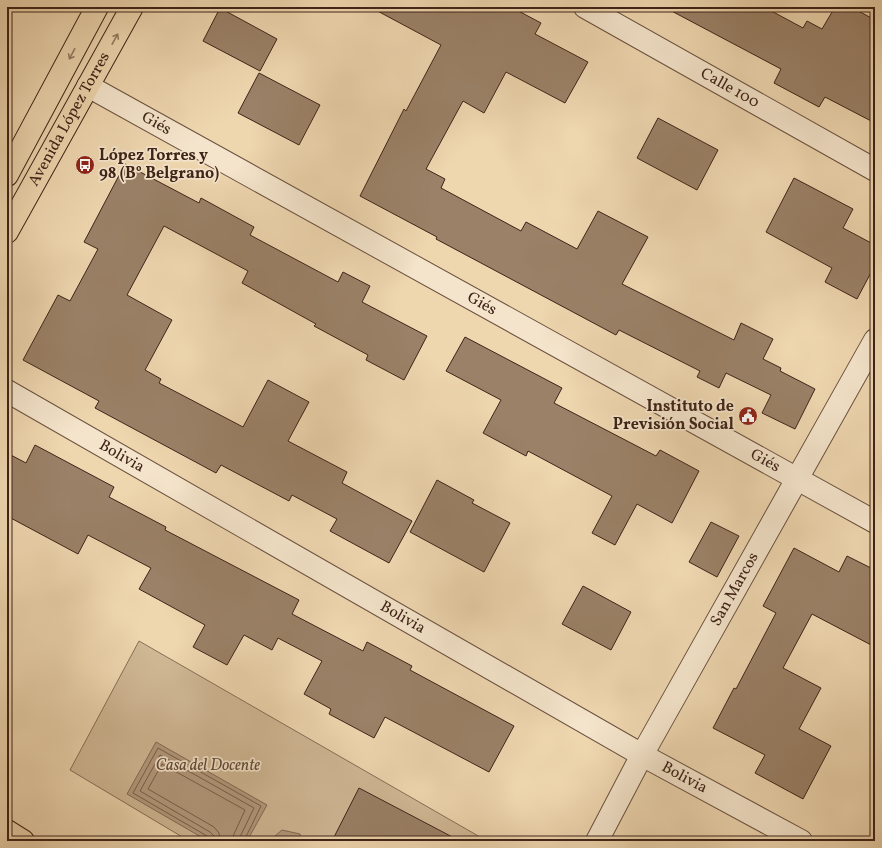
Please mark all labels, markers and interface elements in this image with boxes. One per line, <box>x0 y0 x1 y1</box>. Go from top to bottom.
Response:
one-way arrow <box>111 33 119 45</box>
one-way arrow <box>68 47 76 59</box>
street label: Avenida López Torres <box>23 48 116 190</box>
street label: Calle 100 <box>696 63 763 114</box>
street label: Giés <box>137 107 175 141</box>
place label: López Torres y 98 (B° Belgrano) <box>99 145 219 185</box>
bus stop icon: López Torres y 98 (B° Belgrano) <box>74 154 96 176</box>
street label: Giés <box>463 287 501 321</box>
place label: Instituto de Previsión Social <box>613 396 735 436</box>
public building icon: Instituto de Previsión Social <box>737 405 759 427</box>
street label: Bolivia <box>95 435 148 478</box>
street label: Giés <box>746 444 784 478</box>
street label: San Marcos <box>705 548 765 630</box>
street label: Bolivia <box>376 596 429 640</box>
park label: Casa del Docente <box>156 755 260 777</box>
street label: Bolivia <box>657 756 711 799</box>

